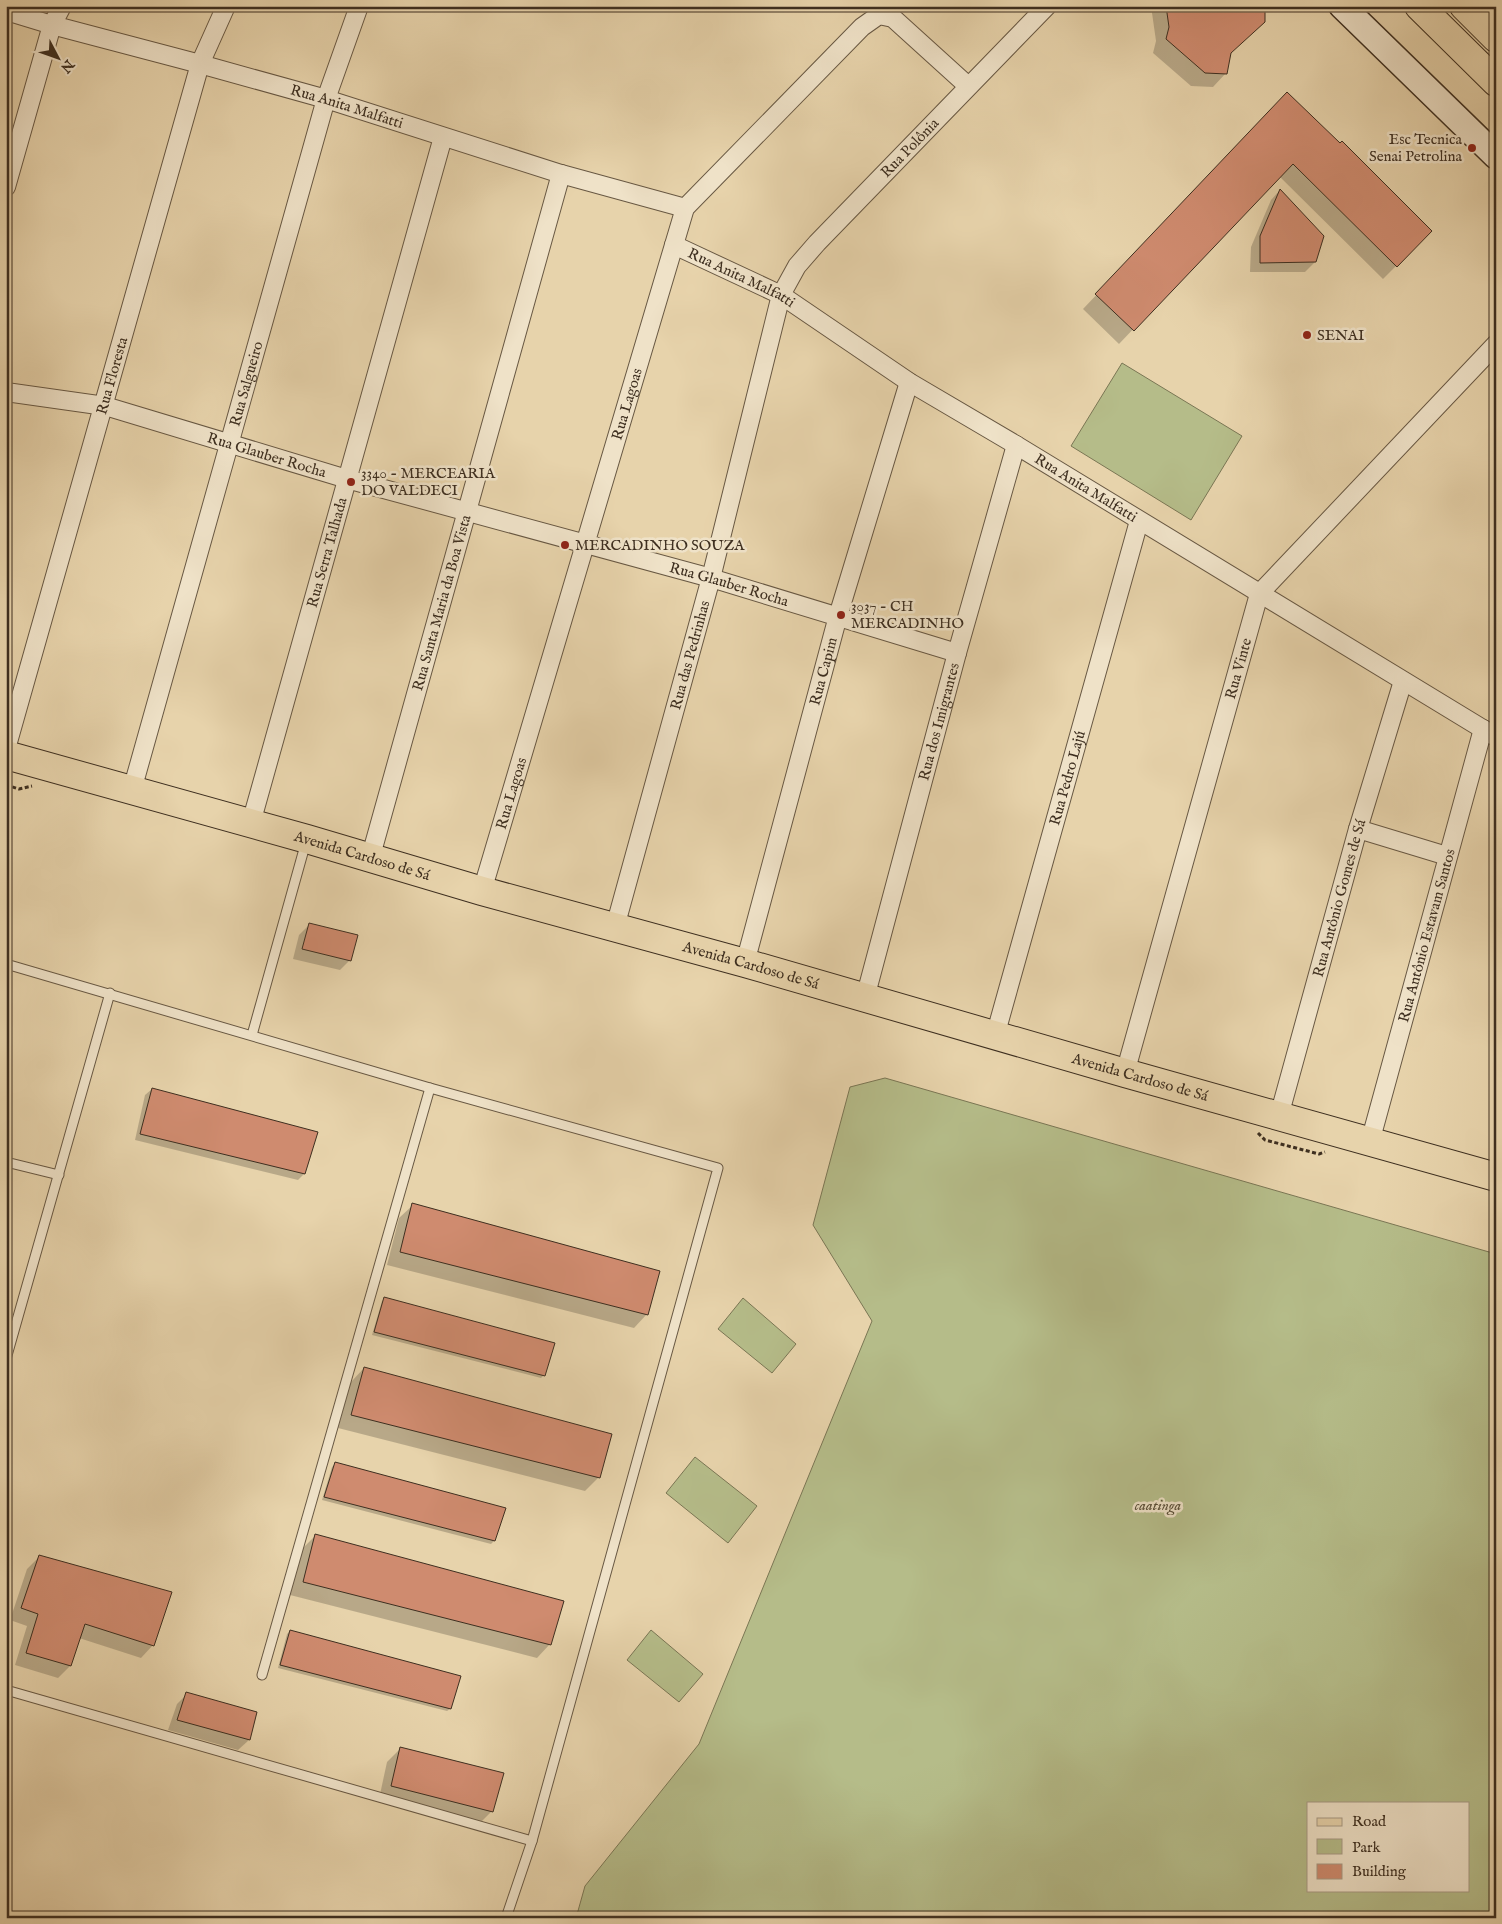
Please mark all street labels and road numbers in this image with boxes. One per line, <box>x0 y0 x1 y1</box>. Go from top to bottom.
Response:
street label: Rua Anita Malfatti <box>288 81 405 133</box>
street label: Rua Polônia <box>877 114 944 182</box>
street label: Rua Anita Malfatti <box>685 244 799 312</box>
street label: Rua Floresta <box>92 334 132 417</box>
street label: Rua Salgueiro <box>226 339 268 429</box>
street label: Rua Lagoas <box>608 366 647 442</box>
street label: Rua Glauber Rocha <box>205 428 329 482</box>
street label: Rua Anita Malfatti <box>1031 450 1141 527</box>
street label: Rua Serra Talhada <box>303 495 352 610</box>
street label: Rua Santa Maria da Boa Vista <box>408 512 476 693</box>
street label: Rua Glauber Rocha <box>667 558 791 611</box>
street label: Rua das Pedrinhas <box>666 598 714 712</box>
street label: Rua Capim <box>805 635 842 708</box>
street label: Rua Vinte <box>1221 636 1256 701</box>
street label: Rua dos Imigrantes <box>914 661 964 783</box>
street label: Rua Pedro Lajú <box>1045 728 1090 828</box>
street label: Rua Lagoas <box>492 755 531 832</box>
street label: Rua Antônio Gomes de Sá <box>1309 817 1371 979</box>
street label: Avenida Cardoso de Sá <box>291 827 433 885</box>
street label: Rua Antônio Estavam Santos <box>1394 847 1460 1025</box>
street label: Avenida Cardoso de Sá <box>679 937 822 994</box>
street label: Avenida Cardoso de Sá <box>1069 1049 1211 1106</box>

